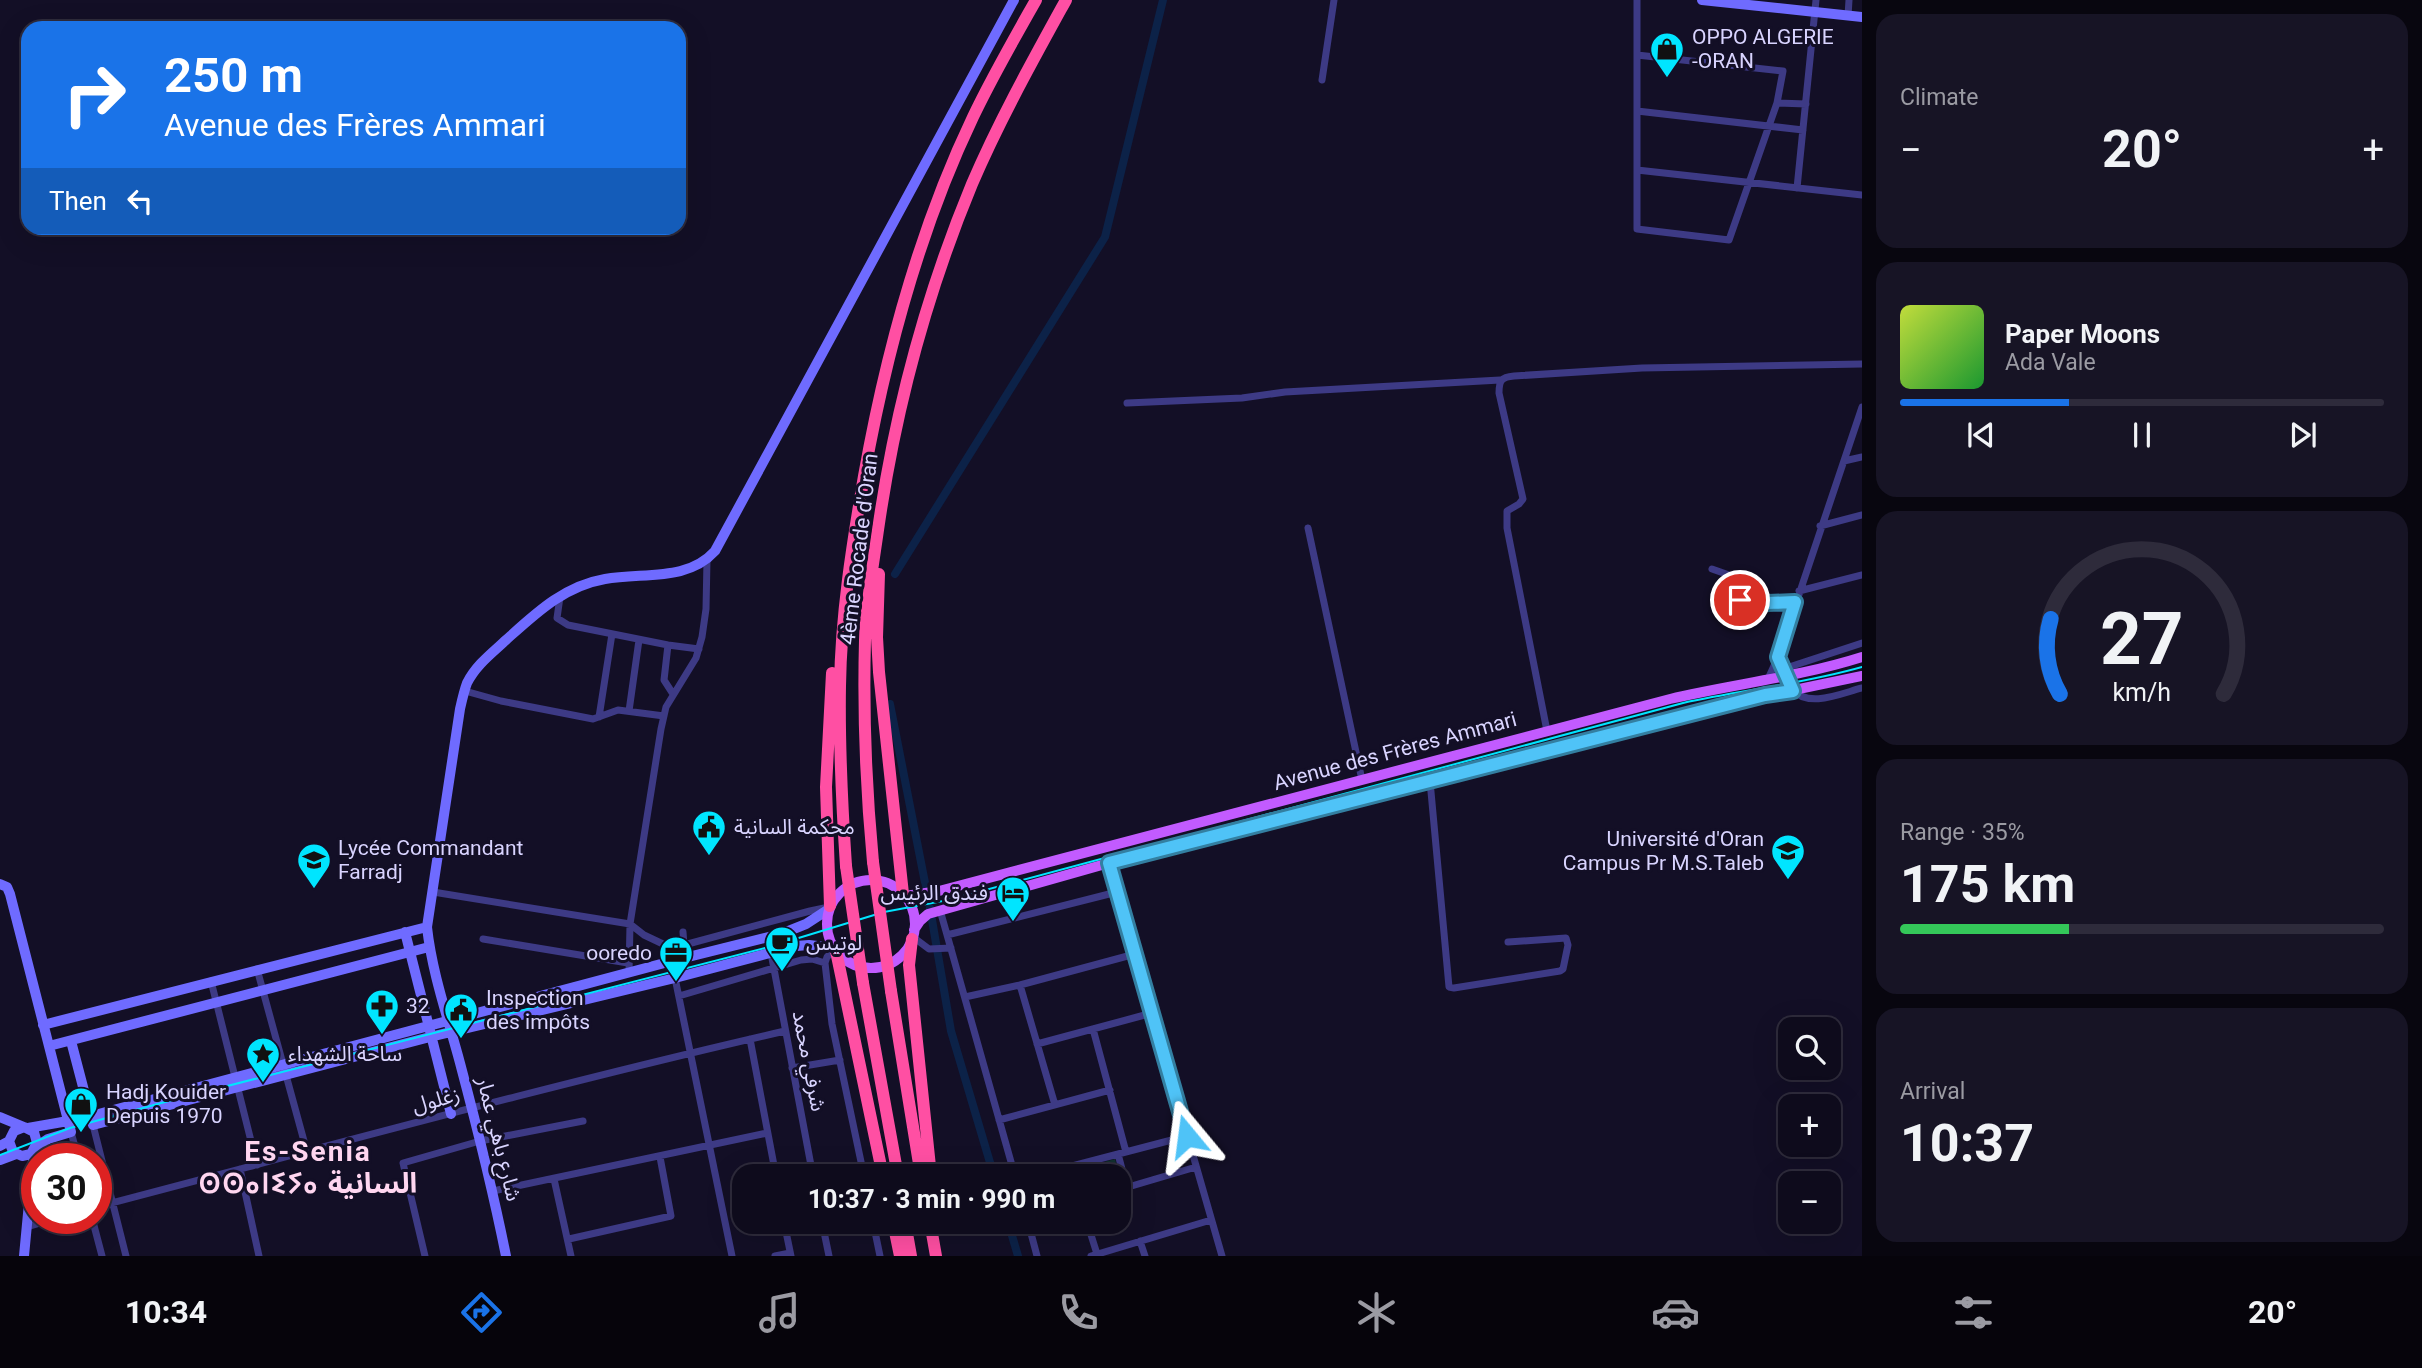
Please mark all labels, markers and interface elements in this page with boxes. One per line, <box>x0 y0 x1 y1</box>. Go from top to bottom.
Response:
place label: OPPO ALGERIE -ORAN <box>1692 25 1834 73</box>
shop icon: OPPO ALGERIE -ORAN <box>1648 30 1686 79</box>
text: 250 m <box>164 47 303 104</box>
icon: right <box>49 49 140 140</box>
text: Climate <box>1900 84 1979 111</box>
text: Avenue des Frères Ammari <box>164 106 546 144</box>
text: 20° <box>2102 119 2182 180</box>
text: − <box>1900 128 1922 172</box>
text: + <box>2362 128 2384 172</box>
icon: left <box>121 182 159 220</box>
text: Then <box>49 186 107 216</box>
text: Paper Moons <box>2005 319 2160 349</box>
text: Ada Vale <box>2005 349 2096 376</box>
icon: previous <box>1962 416 2000 454</box>
icon: pause <box>2123 416 2161 454</box>
icon: next <box>2284 416 2322 454</box>
street label: 4ème Rocade d'Oran <box>835 452 883 646</box>
pin <box>1710 570 1770 630</box>
icon: arrive <box>1721 581 1759 619</box>
text: 27 <box>2100 596 2184 682</box>
text: km/h <box>2113 678 2171 707</box>
street label: Avenue des Frères Ammari <box>1271 707 1519 795</box>
public building icon: محكمة السانية <box>690 808 728 857</box>
place label: محكمة السانية <box>734 815 855 839</box>
text: Range · 35% <box>1900 819 2025 846</box>
place label: Université d'Oran Campus Pr M.S.Taleb <box>1563 827 1764 875</box>
school or university icon: Université d'Oran Campus Pr M.S.Taleb <box>1769 832 1807 881</box>
place label: Lycée Commandant Farradj <box>338 836 524 884</box>
school or university icon: Lycée Commandant Farradj <box>295 841 333 890</box>
text: 175 km <box>1900 854 2075 915</box>
hotel icon: فندق الرئيس <box>994 874 1032 923</box>
place label: فندق الرئيس <box>881 881 988 905</box>
cafe icon: لوتيس <box>763 924 801 973</box>
place label: لوتيس <box>806 931 862 955</box>
office icon: ooredo <box>657 934 695 983</box>
place label: ooredo <box>586 941 652 965</box>
place label: Inspection des impôts <box>486 986 590 1034</box>
pharmacy icon: 32 <box>363 987 401 1036</box>
public building icon: Inspection des impôts <box>442 991 480 1040</box>
place label: 32 <box>406 994 430 1018</box>
street label: شرفي محمد <box>784 1009 831 1114</box>
map controls <box>1778 1017 1841 1234</box>
button: search <box>1778 1017 1841 1080</box>
place icon: ساحة الشهداء <box>244 1035 282 1084</box>
place label: ساحة الشهداء <box>288 1042 402 1066</box>
street label: شارع باهي عمار <box>468 1073 526 1205</box>
text: Arrival <box>1900 1078 1965 1105</box>
place label: Hadj Kouider Depuis 1970 <box>106 1080 226 1128</box>
street label: زغلول <box>409 1082 463 1118</box>
shop icon: Hadj Kouider Depuis 1970 <box>62 1085 100 1134</box>
button: + <box>1778 1094 1841 1157</box>
position arrow <box>1150 1099 1224 1173</box>
text: 10:37 <box>1900 1113 2034 1174</box>
district label: Es-Senia ⵙⵙⴰⵏⵉⵢⴰ السانية <box>199 1135 417 1200</box>
speed limit sign: 30 <box>21 1143 112 1234</box>
button: − <box>1778 1171 1841 1234</box>
text: 10:37 · 3 min · 990 m <box>808 1184 1055 1214</box>
icon: directions <box>457 1288 506 1337</box>
icon: music <box>755 1288 804 1337</box>
icon: phone <box>1054 1288 1103 1337</box>
icon: climate <box>1352 1288 1401 1337</box>
icon: car <box>1651 1288 1700 1337</box>
icon: filters <box>1949 1288 1998 1337</box>
text: 10:34 <box>125 1293 207 1331</box>
text: 20° <box>2248 1293 2297 1331</box>

